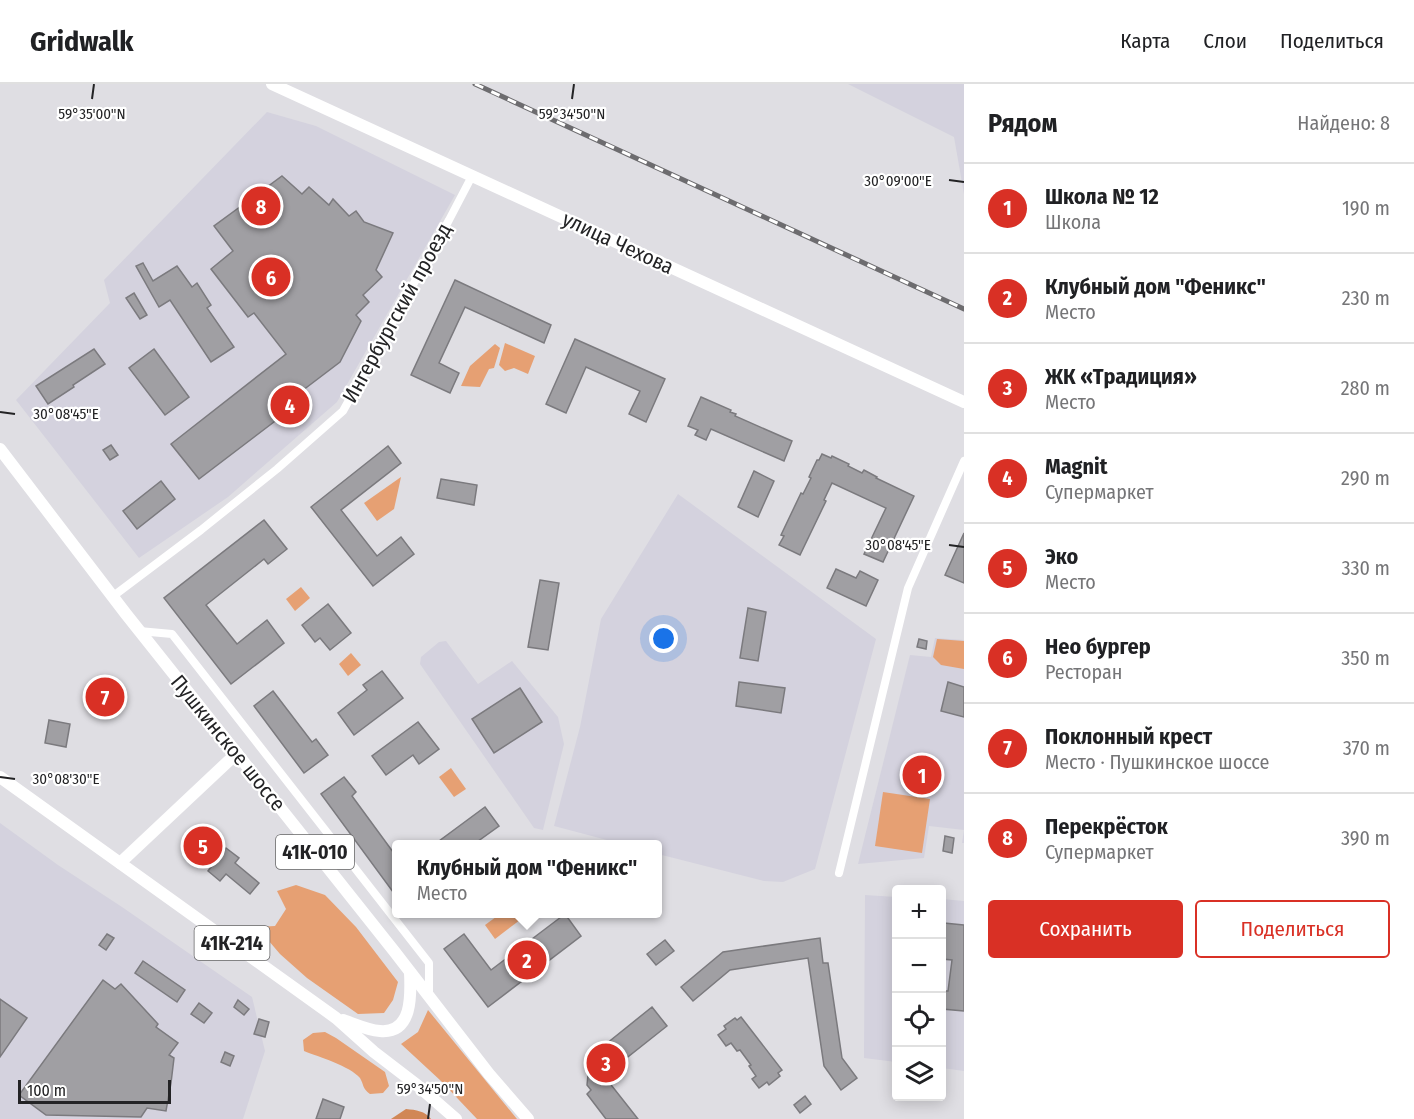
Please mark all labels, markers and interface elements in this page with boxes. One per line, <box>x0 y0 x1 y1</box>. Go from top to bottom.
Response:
text: Gridwalk <box>30 25 134 58</box>
text: Карта <box>1120 28 1170 54</box>
text: Слои <box>1203 28 1247 54</box>
text: Поделиться <box>1280 28 1384 54</box>
text: 59°35'00"N <box>58 105 126 123</box>
text: 59°34'50"N <box>539 105 605 123</box>
text: Рядом <box>988 108 1057 139</box>
text: Найдено: 8 <box>1297 111 1390 135</box>
text: 30°09'00"E <box>864 172 932 190</box>
text: Школа № 12 <box>1045 183 1159 210</box>
pin: 8 <box>242 184 280 228</box>
text: 1 <box>1003 196 1012 220</box>
text: 190 m <box>1342 196 1390 220</box>
street label: улица Чехова <box>558 206 678 280</box>
text: Школа <box>1045 210 1101 234</box>
street label: Ингербургский проезд <box>337 219 457 407</box>
pin: 6 <box>252 254 290 300</box>
text: Клубный дом "Феникс" <box>1045 273 1266 300</box>
text: 2 <box>1003 286 1012 310</box>
text: 230 m <box>1342 286 1390 310</box>
text: Место <box>1045 300 1096 324</box>
text: ЖК «Традиция» <box>1045 363 1197 390</box>
text: 3 <box>1003 376 1012 400</box>
text: 280 m <box>1341 376 1390 400</box>
pin: 4 <box>270 382 310 428</box>
text: Место <box>1045 390 1096 414</box>
text: 30°08'45"E <box>33 405 99 423</box>
text: Magnit <box>1045 453 1107 480</box>
text: 4 <box>1002 466 1013 490</box>
text: 290 m <box>1341 466 1390 490</box>
text: Супермаркет <box>1045 480 1154 504</box>
text: 30°08'45"E <box>865 536 931 554</box>
text: Эко <box>1045 543 1078 570</box>
text: 5 <box>1003 556 1012 580</box>
text: 330 m <box>1341 556 1390 580</box>
text: Место <box>1045 570 1096 594</box>
your location <box>649 624 678 653</box>
text: Нео бургер <box>1045 633 1151 660</box>
text: 6 <box>1002 646 1013 670</box>
text: 350 m <box>1341 646 1390 670</box>
text: Ресторан <box>1045 660 1122 684</box>
street label: Пушкинское шоссе <box>165 670 291 816</box>
pin: 7 <box>86 674 124 720</box>
text: Поклонный крест <box>1045 723 1212 750</box>
text: 7 <box>1003 736 1012 760</box>
text: 370 m <box>1343 736 1390 760</box>
text: Место · Пушкинское шоссе <box>1045 750 1269 774</box>
pin: 1 <box>902 752 942 798</box>
text: 30°08'30"E <box>33 770 99 788</box>
text: Перекрёсток <box>1045 813 1168 840</box>
pin: 5 <box>184 824 222 868</box>
text: 8 <box>1002 826 1013 850</box>
text: 390 m <box>1341 826 1390 850</box>
road number: 41К-010 <box>276 835 354 869</box>
popup <box>392 840 662 918</box>
text: Супермаркет <box>1045 840 1154 864</box>
text: Клубный дом "Феникс" <box>417 854 637 881</box>
text: Место <box>417 881 467 905</box>
map controls <box>892 885 946 1101</box>
button: + <box>892 885 946 939</box>
button: Сохранить <box>988 900 1183 958</box>
button: Поделиться <box>1195 900 1390 958</box>
road number: 41К-214 <box>194 926 270 960</box>
pin: 2 <box>508 938 546 982</box>
button: − <box>892 939 946 993</box>
button: locate <box>892 993 946 1047</box>
pin: 3 <box>586 1040 626 1086</box>
button: layers <box>892 1047 946 1101</box>
scale bar <box>18 1077 171 1104</box>
text: 59°34'50"N <box>397 1080 463 1098</box>
text: 100 m <box>27 1081 66 1100</box>

